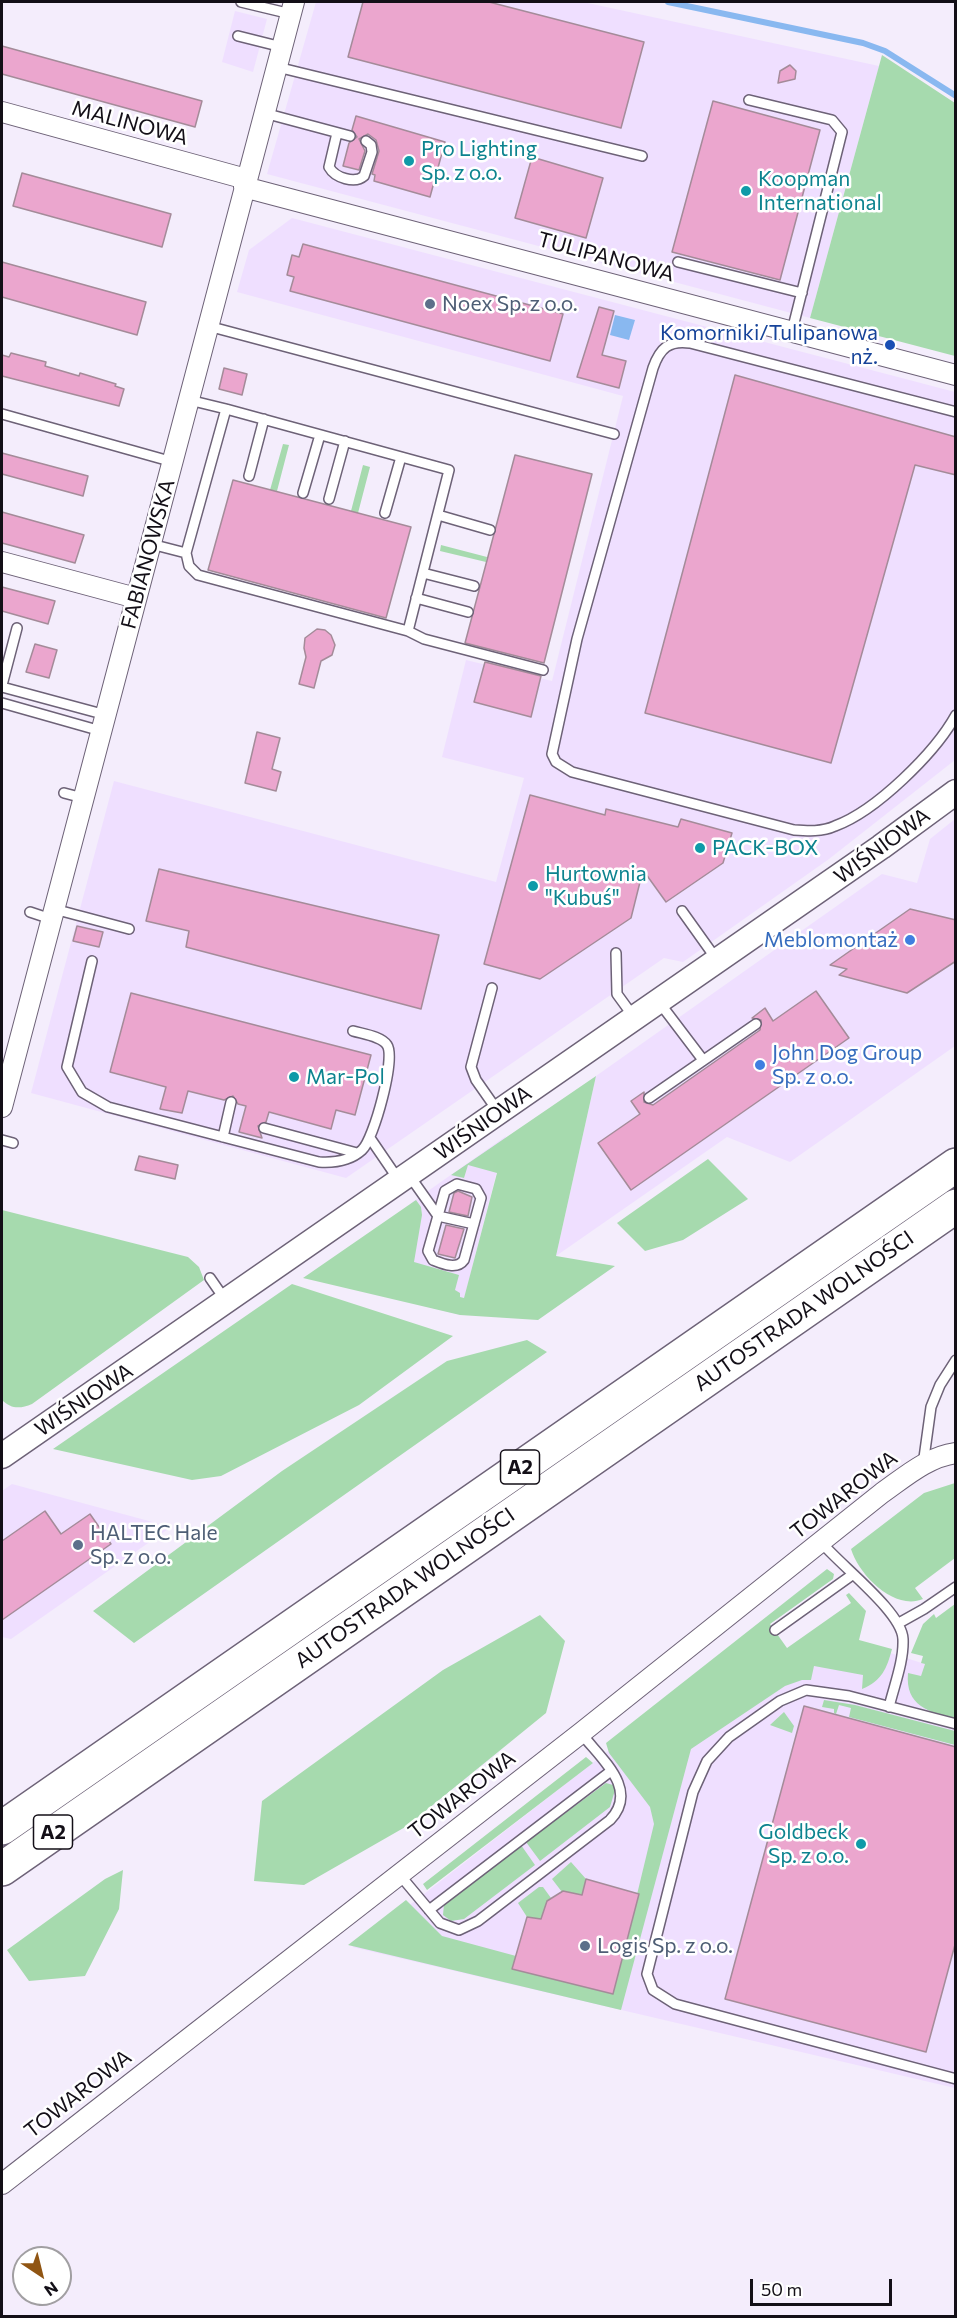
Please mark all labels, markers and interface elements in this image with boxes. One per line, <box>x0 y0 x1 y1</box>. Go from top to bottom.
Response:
street label: MALINOWA <box>69 95 191 151</box>
place label: Pro Lighting Sp. z o.o. <box>421 136 537 186</box>
marker: Pro Lighting Sp. z o.o. <box>402 154 416 168</box>
place label: Koopman International <box>758 166 882 216</box>
marker: Koopman International <box>739 184 753 198</box>
street label: TULIPANOWA <box>535 227 677 287</box>
place label: Noex Sp. z o.o. <box>442 291 578 317</box>
marker: Noex Sp. z o.o. <box>423 297 437 311</box>
place label: Komorniki/Tulipanowa nż. <box>660 320 878 370</box>
marker: Komorniki/Tulipanowa nż. <box>883 338 897 352</box>
street label: FABIANOWSKA <box>116 476 180 632</box>
street label: WIŚNIOWA <box>829 803 935 889</box>
place label: PACK-BOX <box>712 835 818 861</box>
marker: PACK-BOX <box>693 841 707 855</box>
place label: Hurtownia "Kubuś" <box>545 861 647 911</box>
marker: Hurtownia "Kubuś" <box>526 879 540 893</box>
place label: Meblomontaż <box>764 927 898 953</box>
marker: Meblomontaż <box>903 933 917 947</box>
place label: John Dog Group Sp. z o.o. <box>772 1040 922 1090</box>
marker: John Dog Group Sp. z o.o. <box>753 1058 767 1072</box>
place label: Mar-Pol <box>306 1064 385 1090</box>
marker: Mar-Pol <box>287 1070 301 1084</box>
street label: WIŚNIOWA <box>430 1080 536 1166</box>
street label: AUTOSTRADA WOLNOŚCI <box>689 1225 919 1397</box>
street label: WIŚNIOWA <box>30 1358 138 1442</box>
street label: TOWAROWA <box>786 1445 902 1545</box>
road number: A2 <box>500 1450 540 1484</box>
street label: AUTOSTRADA WOLNOŚCI <box>290 1502 520 1674</box>
place label: HALTEC Hale Sp. z o.o. <box>90 1520 218 1570</box>
marker: HALTEC Hale Sp. z o.o. <box>71 1538 85 1552</box>
street label: TOWAROWA <box>404 1745 520 1845</box>
road number: A2 <box>34 1815 72 1849</box>
place label: Goldbeck Sp. z o.o. <box>758 1819 849 1869</box>
marker: Goldbeck Sp. z o.o. <box>854 1837 868 1851</box>
place label: Logis Sp. z o.o. <box>597 1933 733 1959</box>
marker: Logis Sp. z o.o. <box>578 1939 592 1953</box>
street label: TOWAROWA <box>20 2044 136 2144</box>
north arrow <box>12 2246 72 2306</box>
scale bar <box>753 2267 896 2305</box>
text: N <box>41 2278 62 2301</box>
text: 50 m <box>761 2278 802 2300</box>

